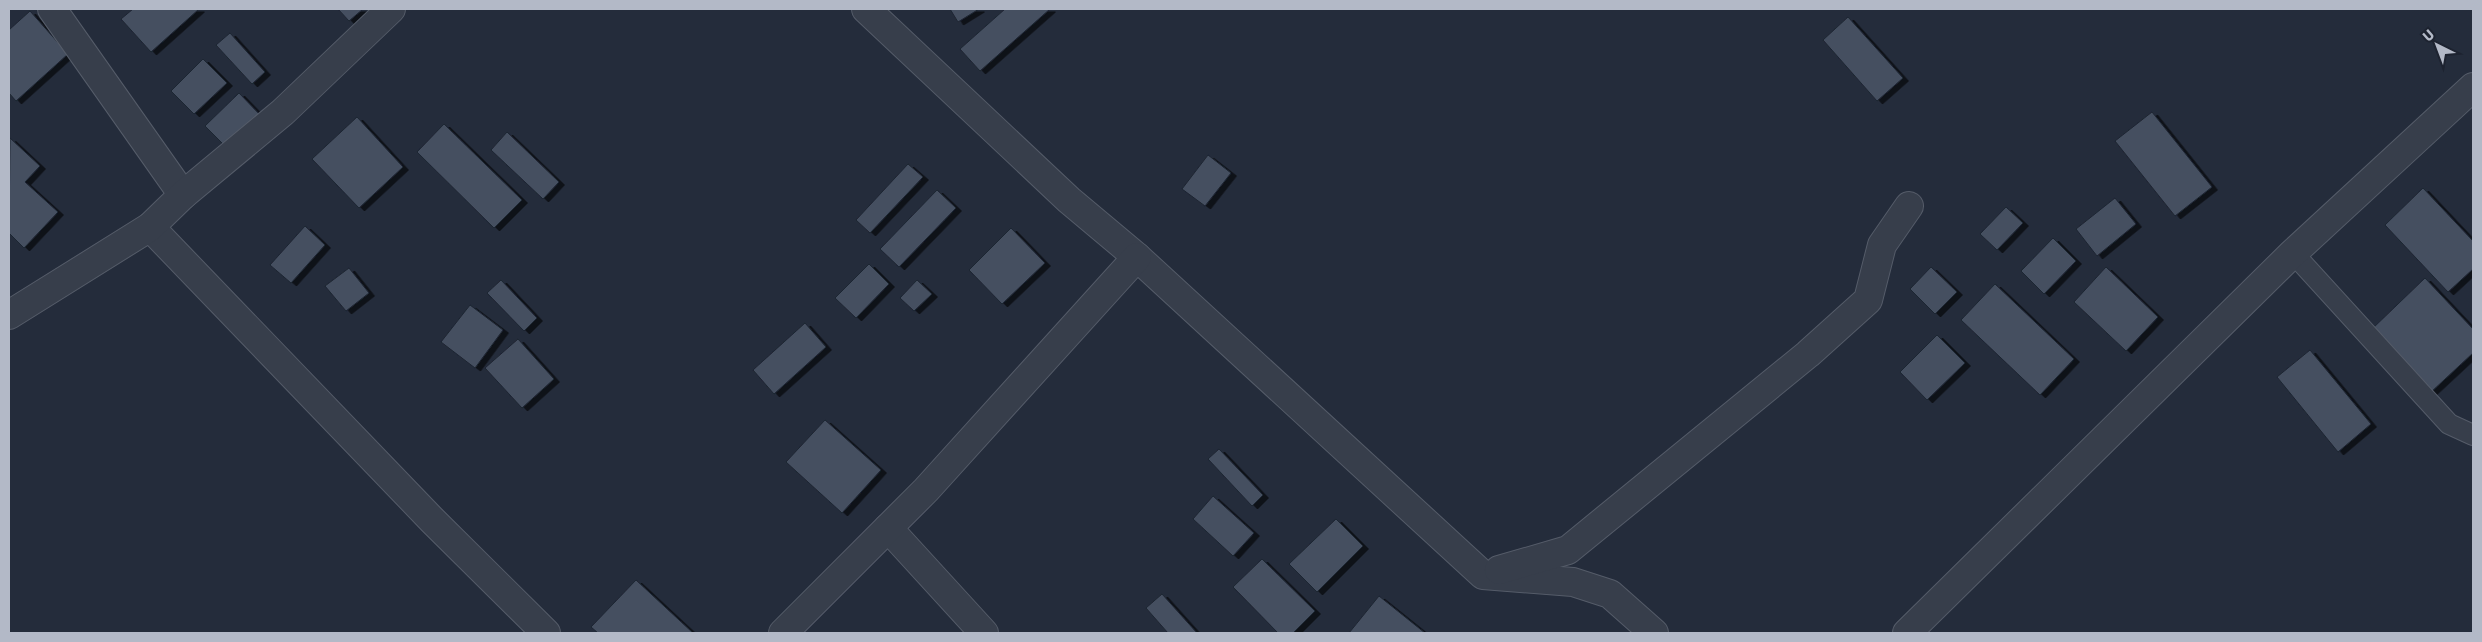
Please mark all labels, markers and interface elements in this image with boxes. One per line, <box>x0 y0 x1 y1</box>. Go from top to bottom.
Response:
north arrow <box>2412 20 2462 70</box>
text: U <box>2418 25 2439 46</box>

